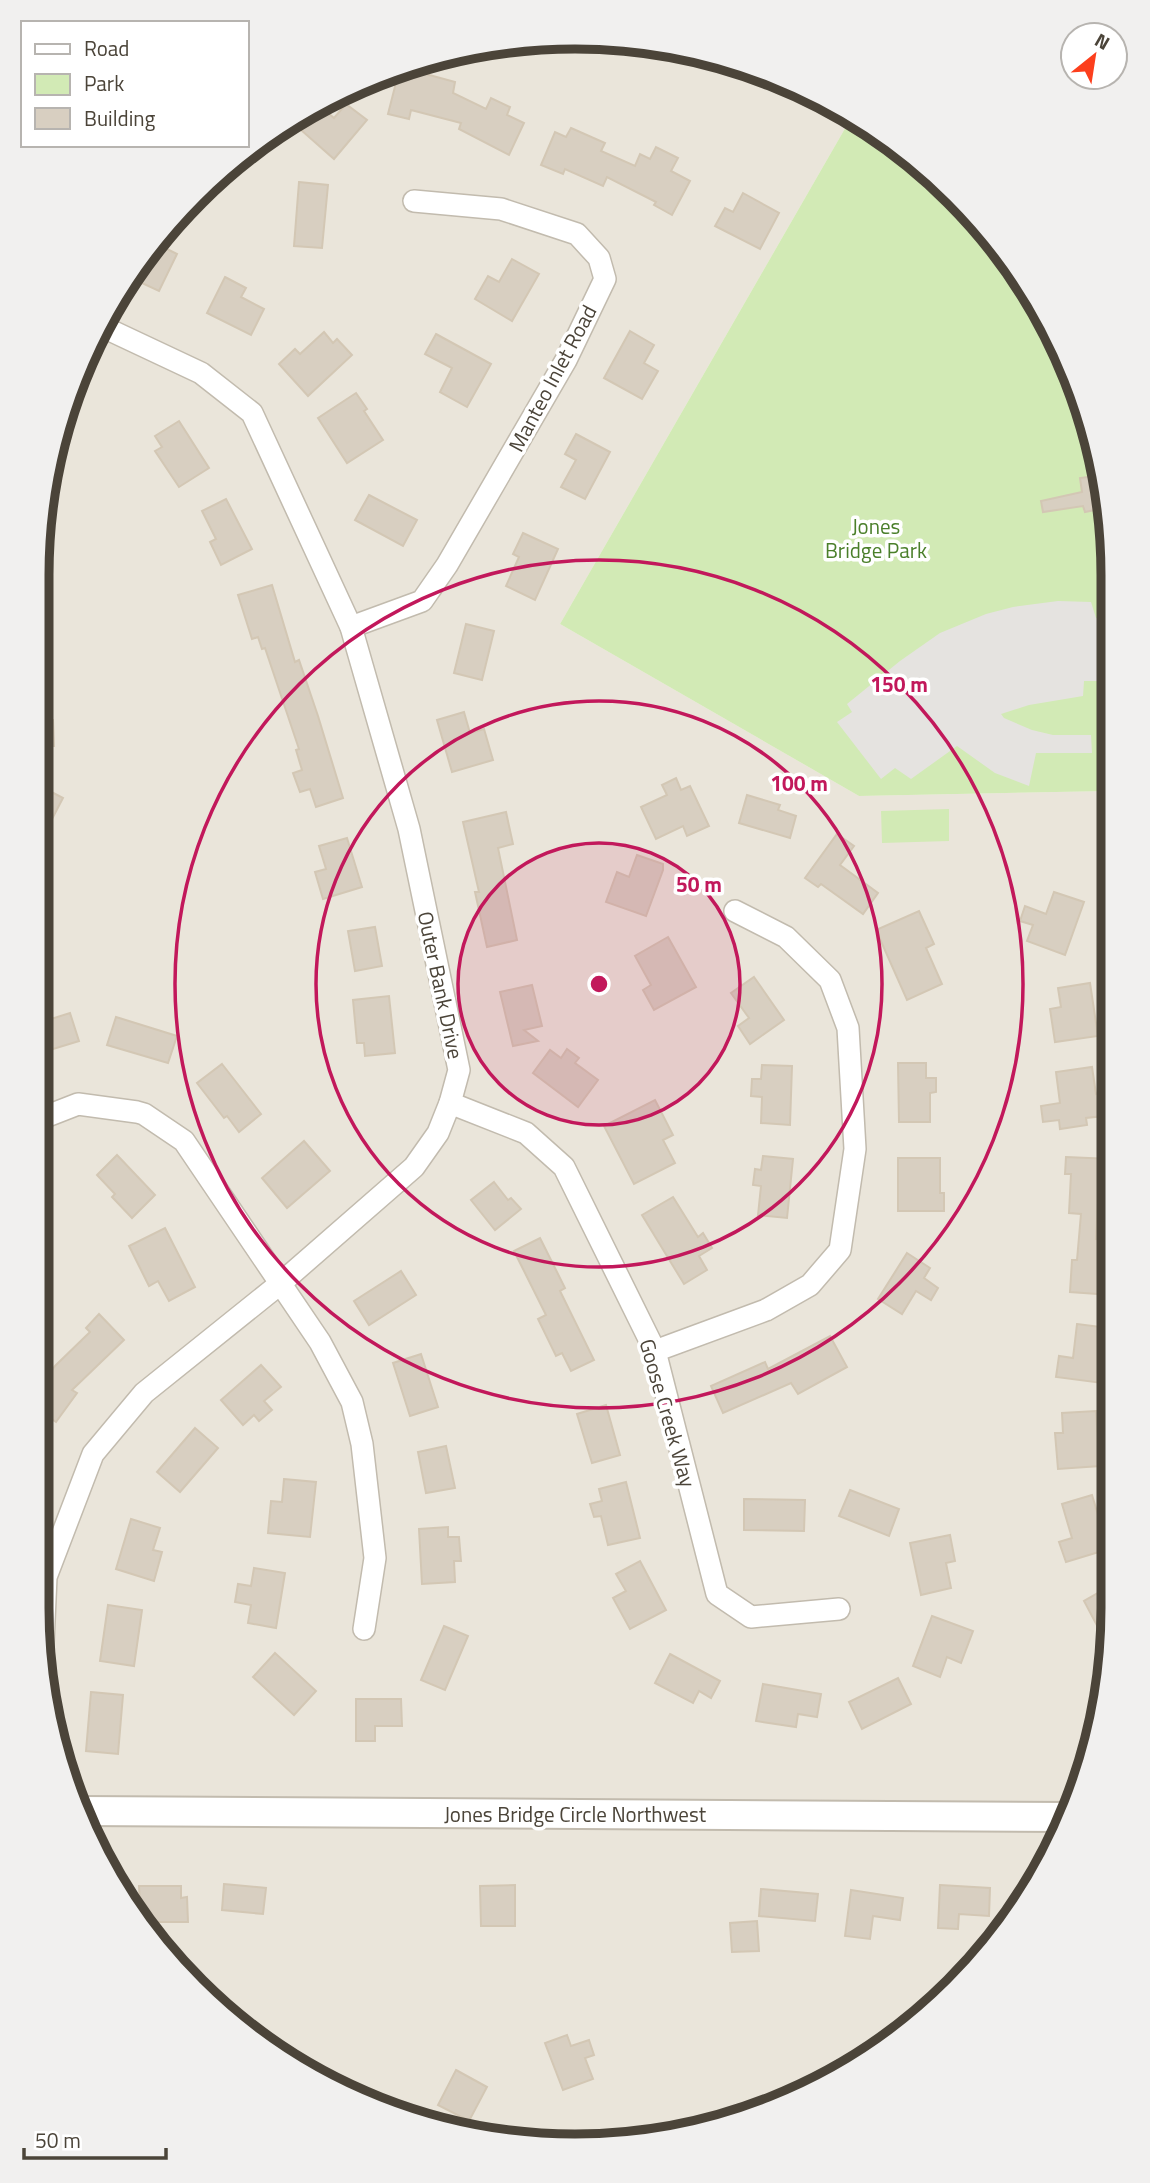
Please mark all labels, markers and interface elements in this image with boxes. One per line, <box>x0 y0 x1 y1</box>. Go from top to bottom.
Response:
legend <box>21 21 248 147</box>
north arrow <box>1059 21 1129 91</box>
text: N <box>1090 25 1116 57</box>
text: Road <box>84 32 129 64</box>
text: Park <box>84 67 124 99</box>
text: Building <box>84 102 156 134</box>
street label: Manteo Inlet Road <box>500 299 604 457</box>
park label: Jones Bridge Park <box>825 510 927 566</box>
text: 150 m <box>870 668 928 700</box>
text: 100 m <box>770 767 828 799</box>
text: 50 m <box>676 868 722 900</box>
street label: Outer Bank Drive <box>410 908 472 1062</box>
centre of rings <box>587 972 611 996</box>
street label: Goose Creek Way <box>631 1335 705 1491</box>
street label: Jones Bridge Circle Northwest <box>444 1798 707 1830</box>
scale bar <box>24 2116 166 2160</box>
text: 50 m <box>35 2124 81 2156</box>

